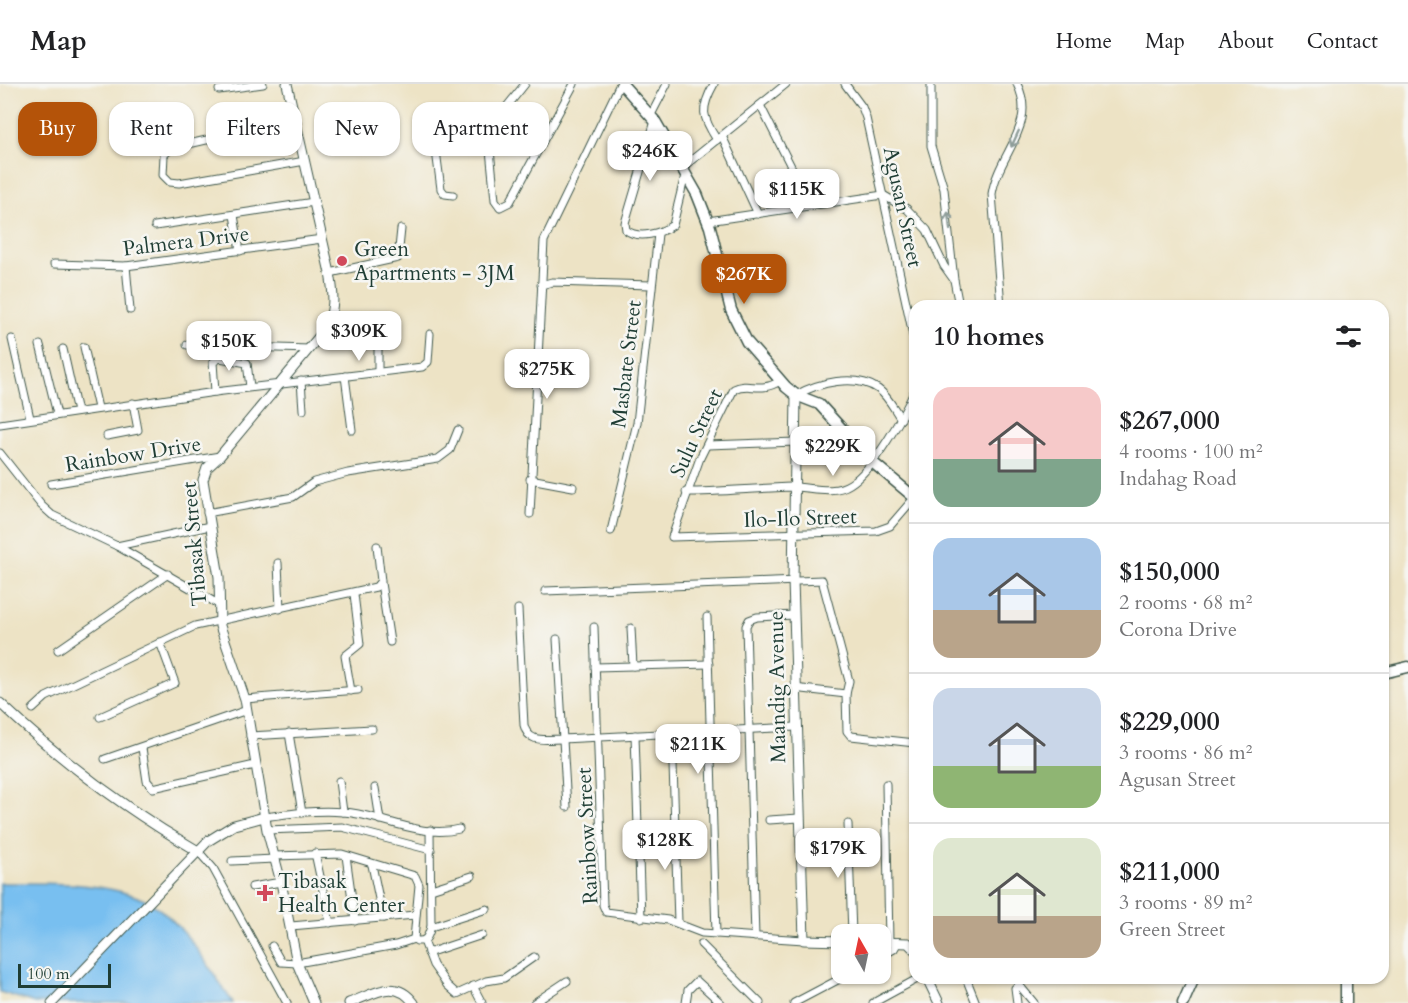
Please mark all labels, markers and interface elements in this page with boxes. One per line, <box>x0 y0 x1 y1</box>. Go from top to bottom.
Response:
text: Map <box>30 22 87 60</box>
text: Home <box>1056 27 1112 56</box>
text: Map <box>1145 27 1185 56</box>
text: About <box>1218 27 1274 56</box>
text: Contact <box>1307 27 1378 56</box>
chip: Buy <box>18 102 97 156</box>
chip: Rent <box>109 102 194 156</box>
chip: Filters <box>206 102 302 156</box>
chip: New <box>314 102 400 156</box>
chip: Apartment <box>412 102 549 156</box>
one-way arrow <box>1008 130 1020 148</box>
pin: $246K <box>608 131 692 182</box>
text: $246K <box>621 137 679 164</box>
street label: Agusan Street <box>876 144 929 270</box>
pin: $115K <box>755 169 839 220</box>
text: $115K <box>768 175 826 202</box>
one-way arrow <box>943 212 954 232</box>
street label: Palmera Drive <box>121 219 251 264</box>
place label: Green Apartments - 3JM <box>354 235 515 288</box>
marker: Green Apartments - 3JM <box>335 254 349 268</box>
pin: $267K <box>702 254 786 305</box>
text: $267K <box>715 260 773 287</box>
street label: Masbate Street <box>604 298 649 430</box>
pin: $309K <box>317 311 401 362</box>
text: $309K <box>330 317 388 344</box>
text: 10 homes <box>933 319 1044 354</box>
icon: filters <box>1332 320 1365 353</box>
pin: $150K <box>187 321 271 372</box>
text: $150K <box>200 327 258 354</box>
pin: $275K <box>505 349 589 400</box>
text: $275K <box>518 355 576 382</box>
street label: Sulu Street <box>663 384 730 482</box>
text: $267,000 <box>1119 403 1220 438</box>
icon: home <box>981 411 1053 483</box>
pin: $229K <box>791 426 875 477</box>
street label: Rainbow Drive <box>63 429 203 480</box>
text: $229K <box>804 432 862 459</box>
text: 4 rooms · 100 m² <box>1119 438 1263 465</box>
text: Indahag Road <box>1119 465 1237 492</box>
street label: Tibasak Street <box>175 480 214 608</box>
street label: Ilo-Ilo Street <box>743 502 857 535</box>
text: $150,000 <box>1119 554 1220 589</box>
icon: home <box>981 562 1053 634</box>
text: 2 rooms · 68 m² <box>1119 589 1252 616</box>
street label: Maandig Avenue <box>762 611 793 763</box>
text: Corona Drive <box>1119 616 1237 643</box>
text: $229,000 <box>1119 704 1220 739</box>
icon: home <box>981 712 1053 784</box>
pin: $211K <box>656 724 740 775</box>
text: $211K <box>669 730 727 757</box>
text: 3 rooms · 86 m² <box>1119 739 1252 766</box>
street label: Rainbow Street <box>569 766 606 905</box>
text: Agusan Street <box>1119 766 1236 793</box>
pin: $128K <box>623 820 707 871</box>
text: $128K <box>636 826 694 853</box>
pin: $179K <box>796 828 880 879</box>
text: $179K <box>809 834 867 861</box>
text: $211,000 <box>1119 854 1220 889</box>
icon: home <box>981 862 1053 934</box>
place label: Tibasak Health Center <box>278 867 405 920</box>
marker: Tibasak Health Center <box>256 884 274 902</box>
text: 3 rooms · 89 m² <box>1119 889 1252 916</box>
text: Green Street <box>1119 916 1225 943</box>
north arrow <box>831 924 891 984</box>
map controls <box>831 924 891 984</box>
scale bar <box>18 961 111 988</box>
text: 100 m <box>27 963 69 985</box>

